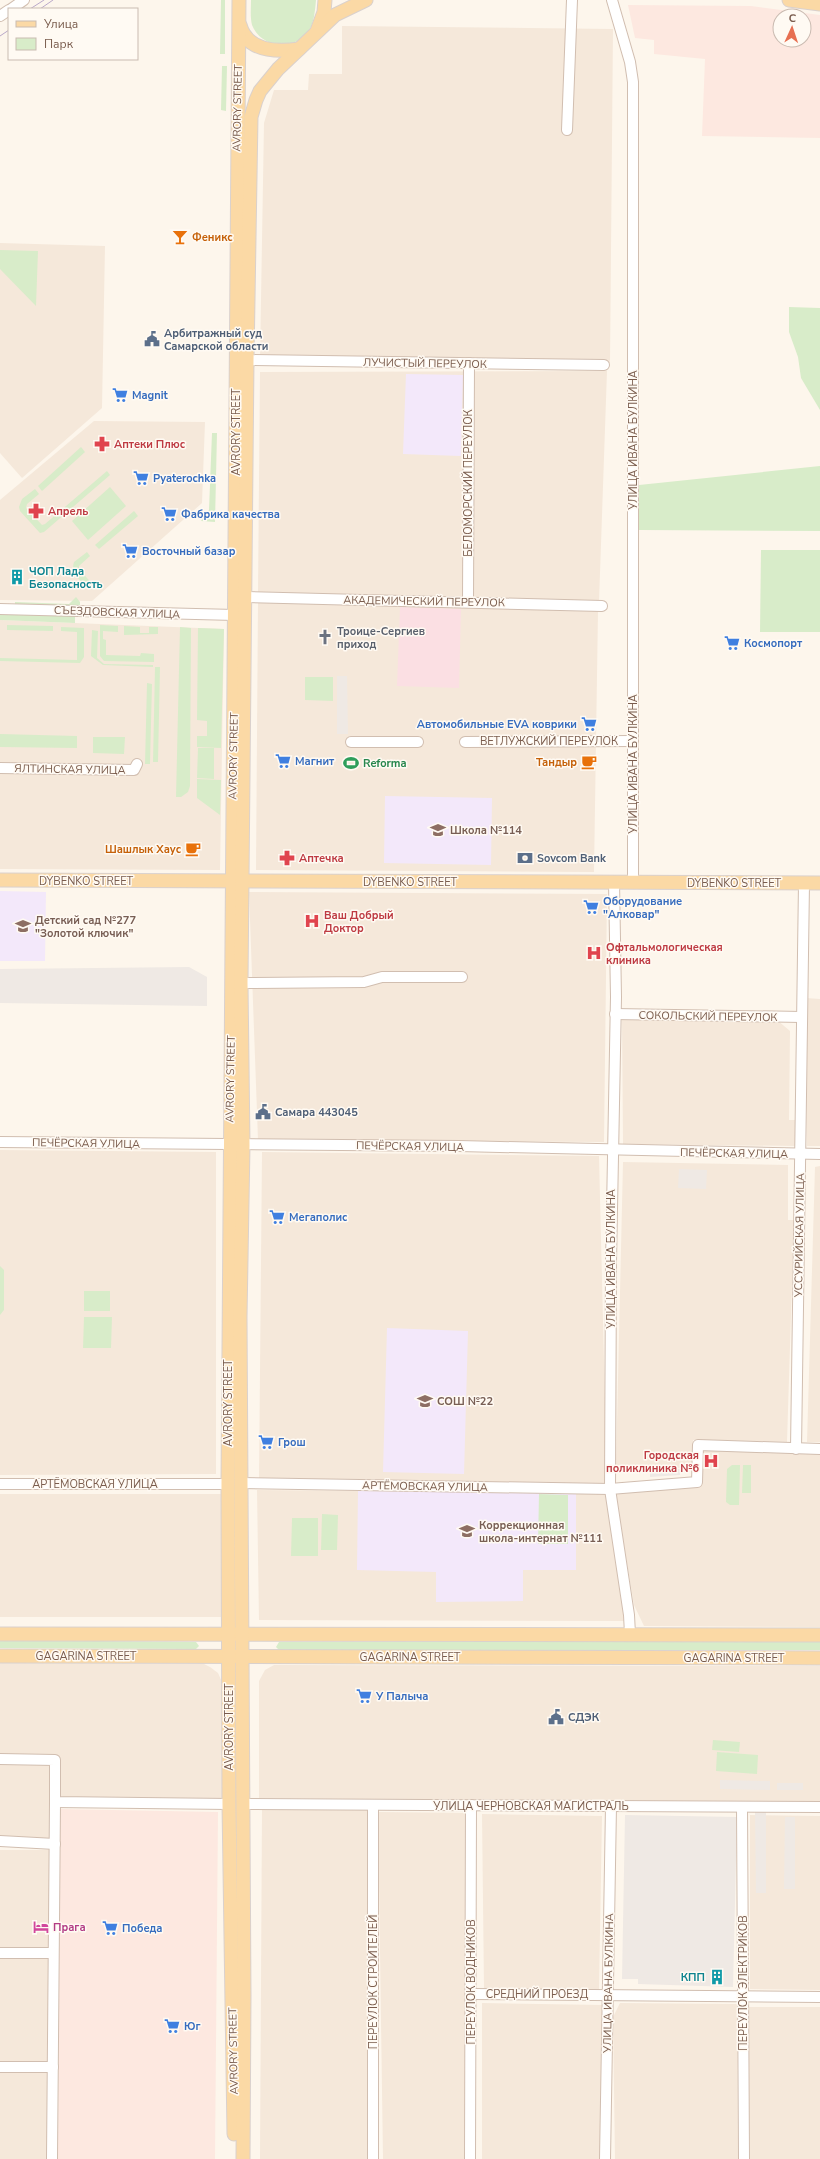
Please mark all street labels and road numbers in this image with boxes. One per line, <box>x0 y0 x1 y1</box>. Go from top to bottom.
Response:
street label: AVRORY STREET <box>229 64 246 152</box>
street label: ЛУЧИСТЫЙ ПЕРЕУЛОК <box>363 355 487 372</box>
street label: УЛИЦА ИВАНА БУЛКИНА <box>626 370 641 511</box>
street label: AVRORY STREET <box>229 388 244 476</box>
street label: БЕЛОМОРСКИЙ ПЕРЕУЛОК <box>461 409 476 557</box>
street label: АКАДЕМИЧЕСКИЙ ПЕРЕУЛОК <box>343 593 505 610</box>
street label: СЪЕЗДОВСКАЯ УЛИЦА <box>54 603 180 622</box>
street label: УЛИЦА ИВАНА БУЛКИНА <box>626 694 641 835</box>
street label: AVRORY STREET <box>225 712 242 800</box>
street label: ВЕТЛУЖСКИЙ ПЕРЕУЛОК <box>480 734 618 749</box>
street label: ЯЛТИНСКАЯ УЛИЦА <box>14 761 126 778</box>
street label: DYBENKO STREET <box>39 874 133 889</box>
street label: DYBENKO STREET <box>363 875 457 890</box>
street label: DYBENKO STREET <box>687 876 781 891</box>
street label: СОКОЛЬСКИЙ ПЕРЕУЛОК <box>638 1008 778 1025</box>
street label: AVRORY STREET <box>222 1035 239 1123</box>
street label: ПЕЧЁРСКАЯ УЛИЦА <box>32 1135 140 1152</box>
street label: ПЕЧЁРСКАЯ УЛИЦА <box>356 1138 464 1155</box>
street label: ПЕЧЁРСКАЯ УЛИЦА <box>680 1145 788 1162</box>
street label: УССУРИЙСКАЯ УЛИЦА <box>791 1173 808 1298</box>
street label: УЛИЦА ИВАНА БУЛКИНА <box>604 1189 619 1330</box>
street label: AVRORY STREET <box>221 1359 236 1447</box>
street label: АРТЁМОВСКАЯ УЛИЦА <box>32 1477 158 1492</box>
street label: АРТЁМОВСКАЯ УЛИЦА <box>362 1478 488 1495</box>
street label: GAGARINA STREET <box>36 1649 137 1664</box>
street label: GAGARINA STREET <box>360 1650 461 1665</box>
street label: GAGARINA STREET <box>684 1651 785 1666</box>
street label: AVRORY STREET <box>222 1683 237 1771</box>
street label: УЛИЦА ЧЕРНОВСКАЯ МАГИСТРАЛЬ <box>432 1799 629 1814</box>
street label: УЛИЦА ИВАНА БУЛКИНА <box>600 1913 617 2054</box>
street label: ПЕРЕУЛОК СТРОИТЕЛЕЙ <box>366 1915 381 2049</box>
street label: ПЕРЕУЛОК ЭЛЕКТРИКОВ <box>736 1915 751 2051</box>
street label: ПЕРЕУЛОК ВОДНИКОВ <box>464 1919 479 2045</box>
street label: СРЕДНИЙ ПРОЕЗД <box>486 1987 589 2002</box>
street label: AVRORY STREET <box>225 2007 242 2095</box>

